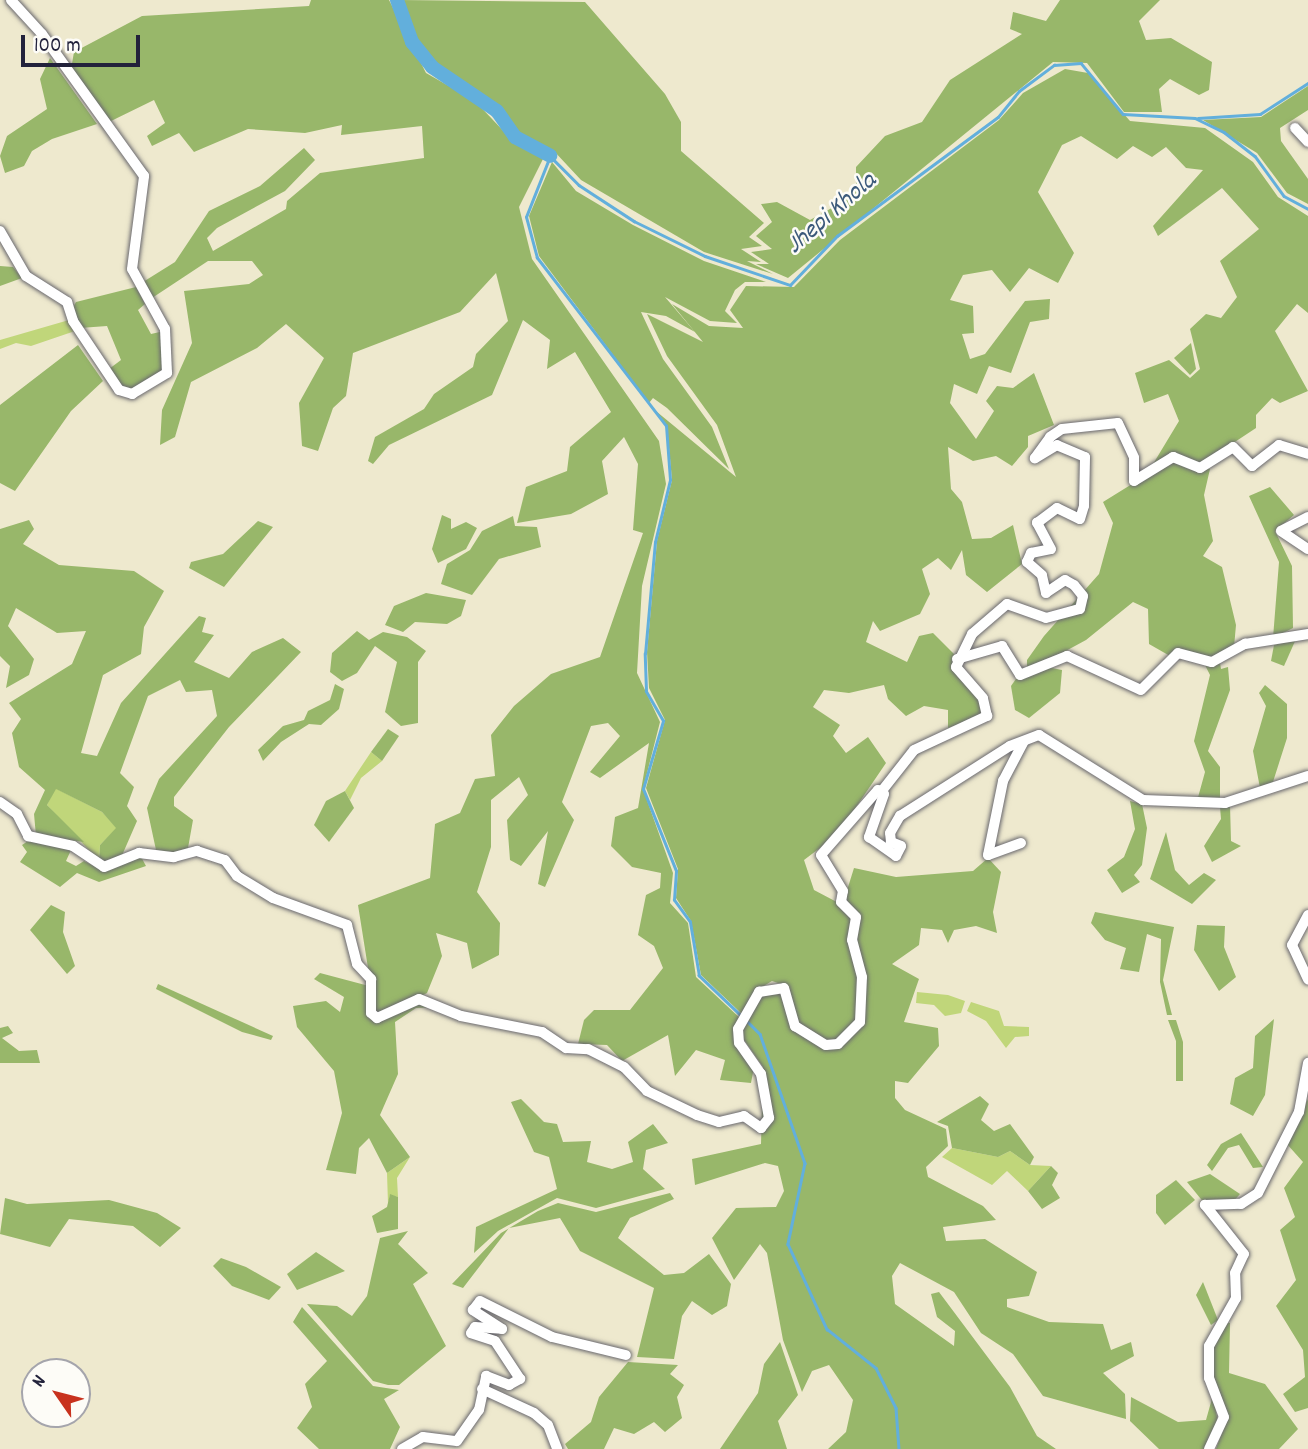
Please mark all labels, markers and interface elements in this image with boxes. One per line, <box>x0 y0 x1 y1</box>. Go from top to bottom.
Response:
scale bar <box>24 21 144 65</box>
text: 100 m <box>34 32 81 62</box>
water label: Jhepi Khola <box>780 166 884 262</box>
north arrow <box>21 1358 91 1428</box>
text: N <box>26 1370 54 1393</box>

